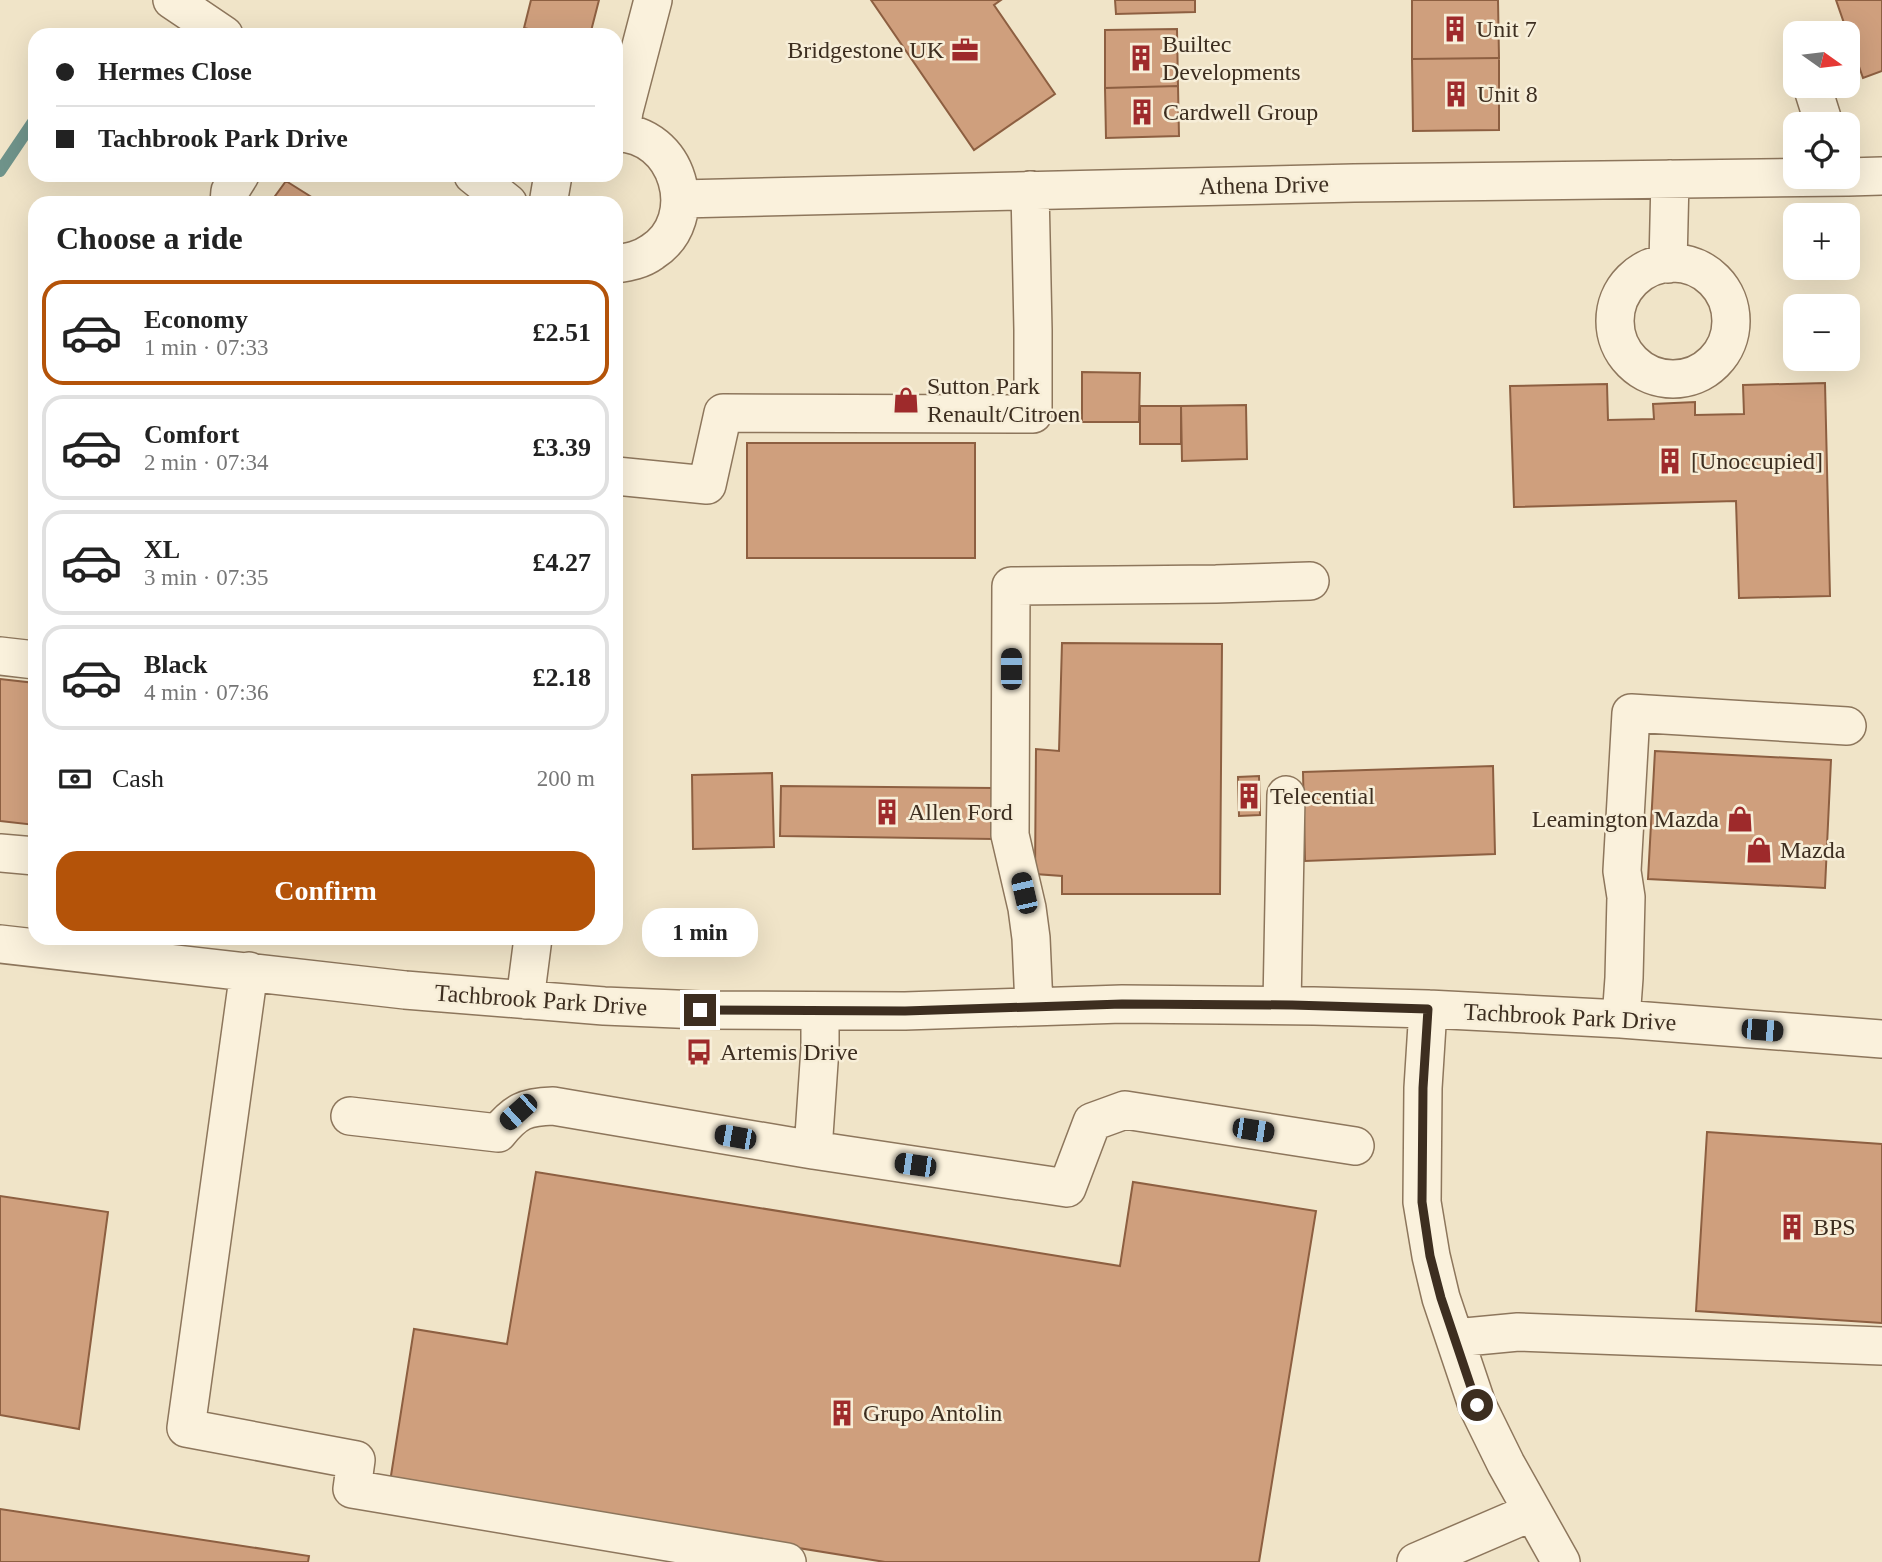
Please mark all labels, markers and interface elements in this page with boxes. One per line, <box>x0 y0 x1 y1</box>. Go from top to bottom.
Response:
building icon: Unit 7 <box>1440 14 1470 44</box>
place label: Unit 7 <box>1476 16 1537 42</box>
north arrow <box>1783 21 1860 98</box>
map controls <box>1783 21 1860 371</box>
place label: Builtec Developments <box>1162 31 1301 85</box>
office icon: Bridgestone UK <box>950 35 980 65</box>
place label: Bridgestone UK <box>787 37 945 63</box>
building icon: Builtec Developments <box>1126 43 1156 73</box>
text: Hermes Close <box>98 57 252 86</box>
building icon: Unit 8 <box>1441 79 1471 109</box>
place label: Unit 8 <box>1477 81 1538 107</box>
building icon: Cardwell Group <box>1127 97 1157 127</box>
place label: Cardwell Group <box>1163 99 1318 125</box>
button: locate <box>1783 112 1860 189</box>
text: Tachbrook Park Drive <box>98 124 348 153</box>
street label: Athena Drive <box>1199 171 1329 199</box>
button: + <box>1783 203 1860 280</box>
text: Choose a ride <box>56 220 243 256</box>
button: − <box>1783 294 1860 371</box>
icon: car <box>60 301 123 364</box>
text: Economy <box>144 305 248 334</box>
text: £2.51 <box>533 318 591 347</box>
text: 1 min · 07:33 <box>144 335 269 360</box>
place label: Sutton Park Renault/Citroen <box>927 373 1080 427</box>
shop icon: Sutton Park Renault/Citroen <box>891 385 921 415</box>
icon: car <box>60 416 123 479</box>
text: Comfort <box>144 420 239 449</box>
text: £3.39 <box>533 433 591 462</box>
building icon: [Unoccupied] <box>1655 446 1685 476</box>
place label: [Unoccupied] <box>1691 448 1823 474</box>
text: 2 min · 07:34 <box>144 450 269 475</box>
icon: car <box>60 531 123 594</box>
text: XL <box>144 535 180 564</box>
text: £4.27 <box>533 548 591 577</box>
text: 3 min · 07:35 <box>144 565 269 590</box>
icon: car <box>60 646 123 709</box>
car <box>1001 648 1022 690</box>
text: Black <box>144 650 208 679</box>
text: £2.18 <box>533 663 591 692</box>
text: 4 min · 07:36 <box>144 680 269 705</box>
icon: cash <box>56 760 94 798</box>
text: Cash <box>112 764 164 793</box>
text: 200 m <box>537 766 595 791</box>
building icon: Telecential <box>1234 781 1264 811</box>
place label: Telecential <box>1270 783 1375 809</box>
building icon: Allen Ford <box>872 797 902 827</box>
place label: Allen Ford <box>908 799 1013 825</box>
shop icon: Leamington Mazda <box>1725 804 1755 834</box>
place label: Leamington Mazda <box>1532 806 1719 832</box>
shop icon: Mazda <box>1744 835 1774 865</box>
place label: Mazda <box>1780 837 1846 863</box>
button: Confirm <box>56 851 595 931</box>
car <box>1010 870 1039 916</box>
callout: 1 min <box>642 908 758 958</box>
text: 1 min <box>672 920 728 945</box>
street label: Tachbrook Park Drive <box>434 980 648 1020</box>
route end <box>684 994 716 1026</box>
street label: Tachbrook Park Drive <box>1463 998 1677 1036</box>
car <box>1741 1018 1784 1042</box>
bus stop icon: Artemis Drive <box>684 1037 714 1067</box>
place label: Artemis Drive <box>720 1039 858 1065</box>
car <box>496 1090 541 1134</box>
car <box>1231 1116 1276 1144</box>
car <box>713 1123 758 1151</box>
car <box>893 1152 938 1178</box>
building icon: BPS <box>1777 1212 1807 1242</box>
place label: BPS <box>1813 1214 1856 1240</box>
route start <box>1461 1389 1493 1421</box>
building icon: Grupo Antolin <box>827 1398 857 1428</box>
place label: Grupo Antolin <box>863 1400 1002 1426</box>

